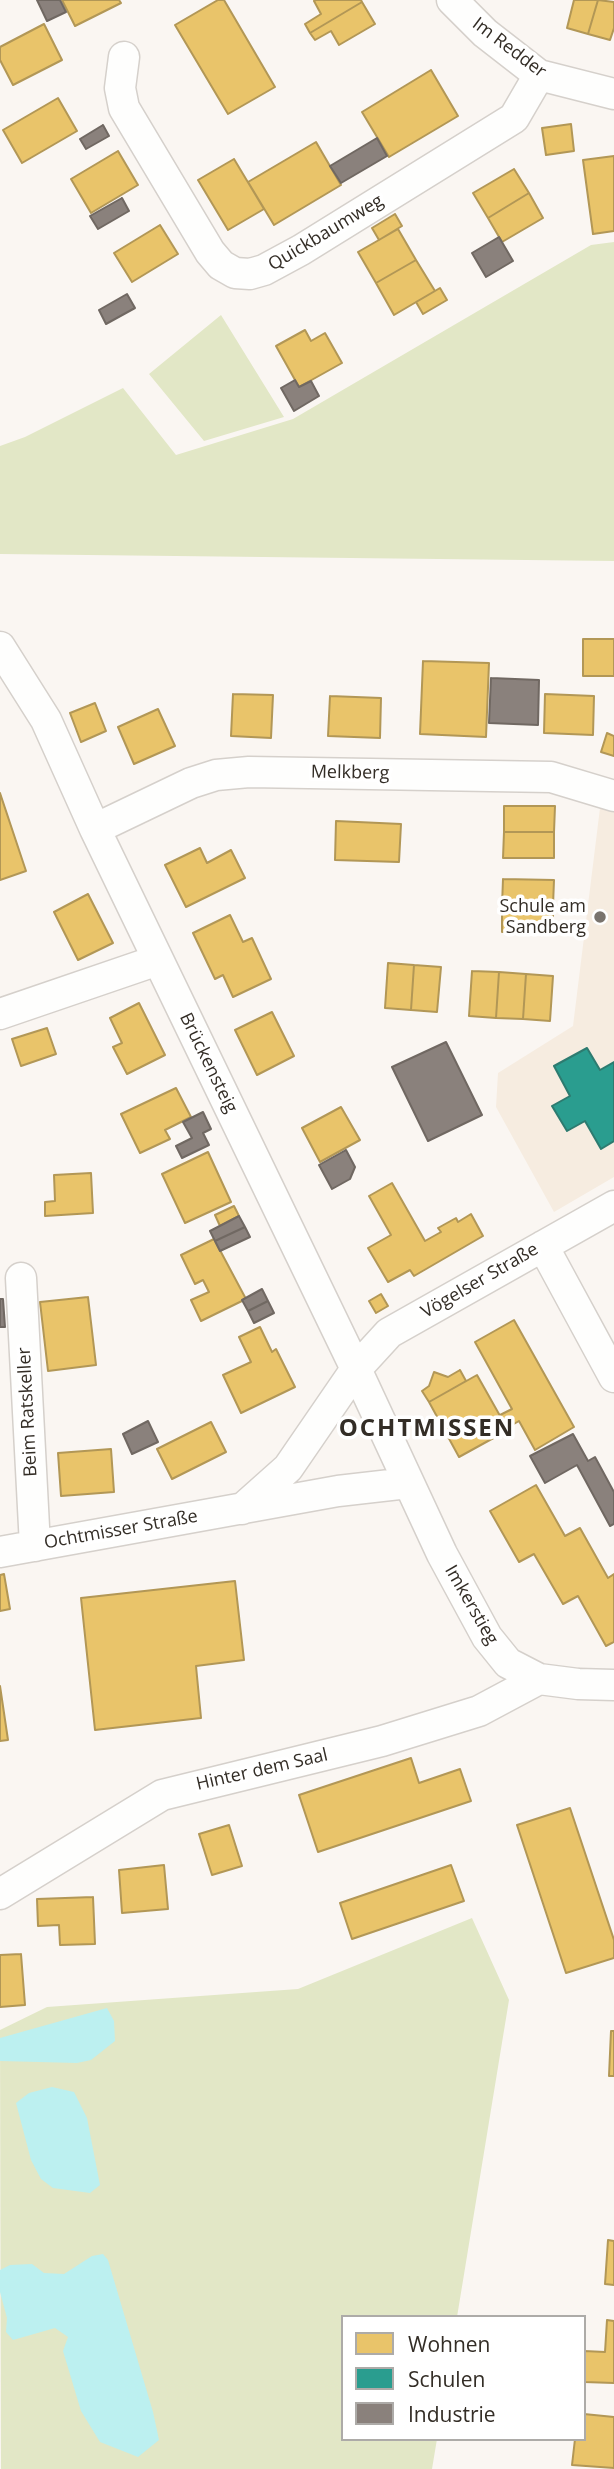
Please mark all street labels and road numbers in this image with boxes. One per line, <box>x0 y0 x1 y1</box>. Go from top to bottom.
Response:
street label: Im Redder <box>468 13 550 83</box>
street label: Quickbaumweg <box>265 190 387 276</box>
street label: Melkberg <box>311 762 389 784</box>
street label: Brückensteig <box>174 1009 242 1117</box>
street label: Vögelser Straße <box>418 1239 542 1323</box>
street label: Beim Ratskeller <box>14 1347 42 1477</box>
street label: Ochtmisser Straße <box>43 1506 199 1554</box>
street label: Imkerstieg <box>440 1561 502 1649</box>
street label: Hinter dem Saal <box>194 1744 330 1796</box>

